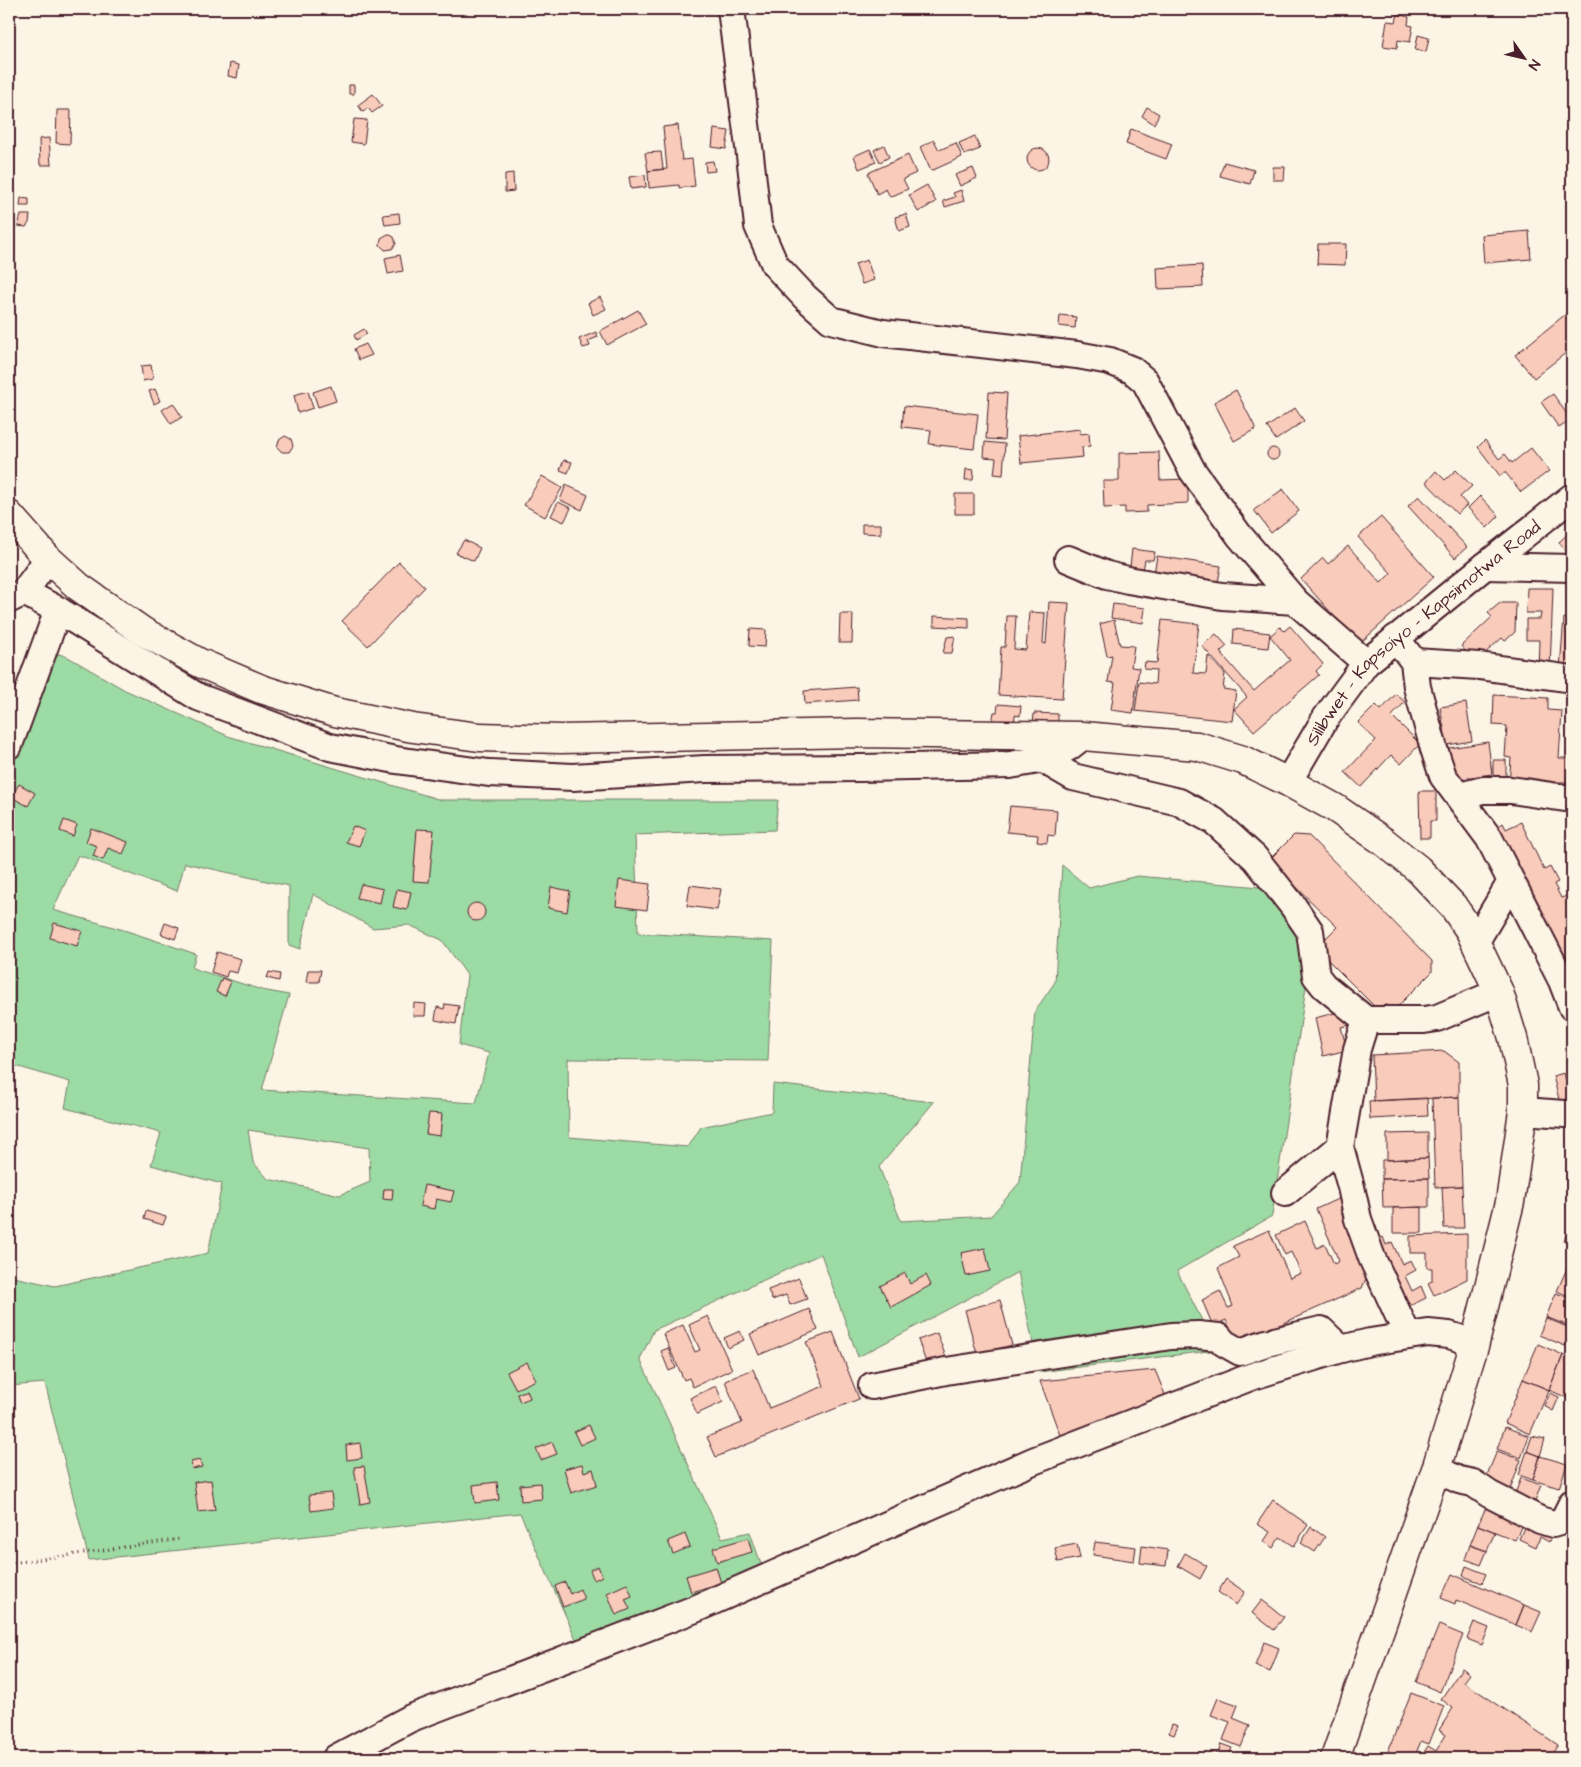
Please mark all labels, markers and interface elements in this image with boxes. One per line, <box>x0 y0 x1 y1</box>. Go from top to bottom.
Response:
north arrow <box>1498 32 1548 82</box>
text: N <box>1523 55 1545 74</box>
street label: Silibwet - Kapsoiyo - Kapsimotwa Road <box>1300 515 1546 750</box>

